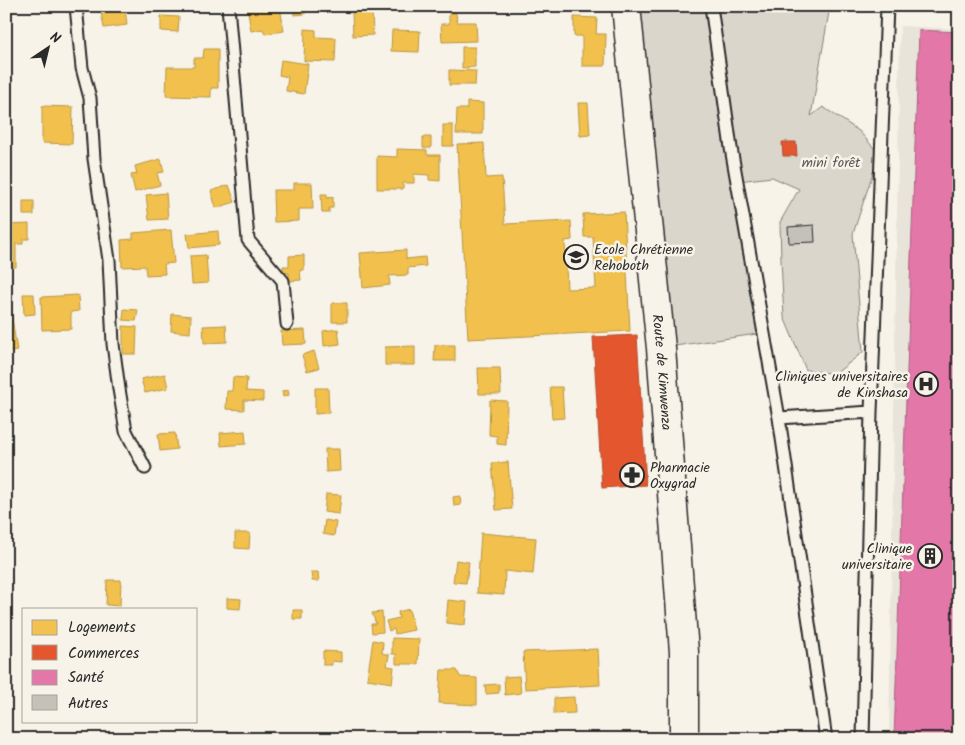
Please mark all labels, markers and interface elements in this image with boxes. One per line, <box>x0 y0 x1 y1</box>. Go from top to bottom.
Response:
north arrow <box>22 22 72 72</box>
text: N <box>45 27 65 50</box>
park label: mini forêt <box>802 152 861 174</box>
place label: Ecole Chrétienne Rehoboth <box>594 239 694 277</box>
school or university icon: Ecole Chrétienne Rehoboth <box>563 244 589 270</box>
street label: Route de Kimwenza <box>646 313 677 431</box>
place label: Cliniques universitaires de Kinshasa <box>775 366 908 404</box>
hospital icon: Cliniques universitaires de Kinshasa <box>913 371 939 397</box>
place label: Pharmacie Oxygrad <box>650 457 711 495</box>
pharmacy icon: Pharmacie Oxygrad <box>619 462 645 488</box>
place label: Clinique universitaire <box>842 538 913 576</box>
building icon: Clinique universitaire <box>917 543 943 569</box>
legend <box>22 608 198 722</box>
text: Logements <box>68 616 136 640</box>
text: Commerces <box>68 642 140 666</box>
text: Santé <box>68 666 105 690</box>
text: Autres <box>68 692 109 716</box>

